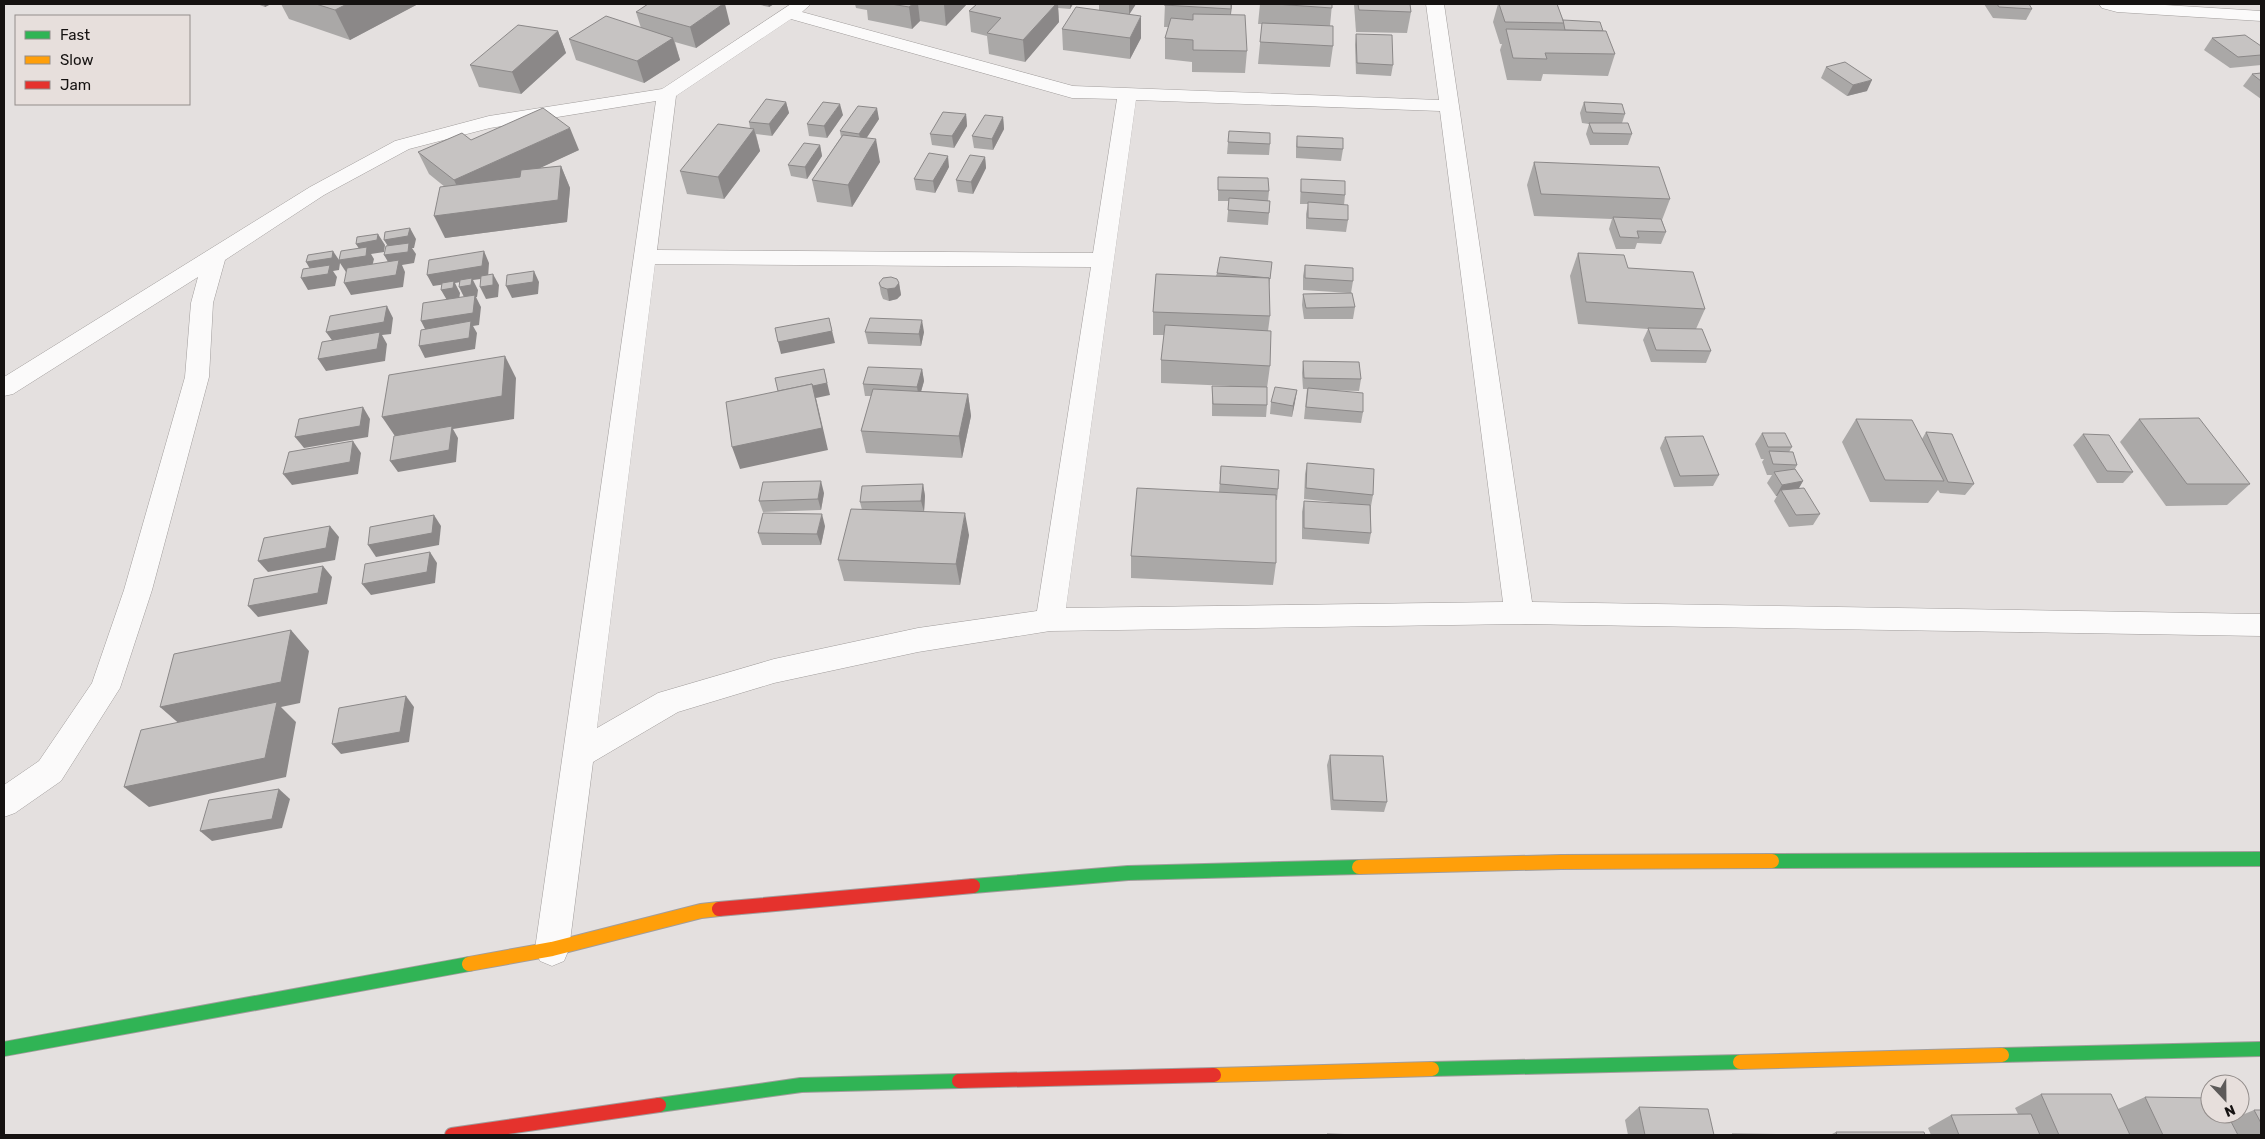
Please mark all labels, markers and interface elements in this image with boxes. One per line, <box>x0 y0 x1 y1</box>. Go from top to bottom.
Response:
legend <box>15 15 190 105</box>
text: Fast <box>60 26 90 44</box>
text: Slow <box>60 51 93 69</box>
text: Jam <box>60 76 91 94</box>
north arrow <box>2200 1074 2250 1124</box>
text: N <box>2222 1101 2238 1120</box>

